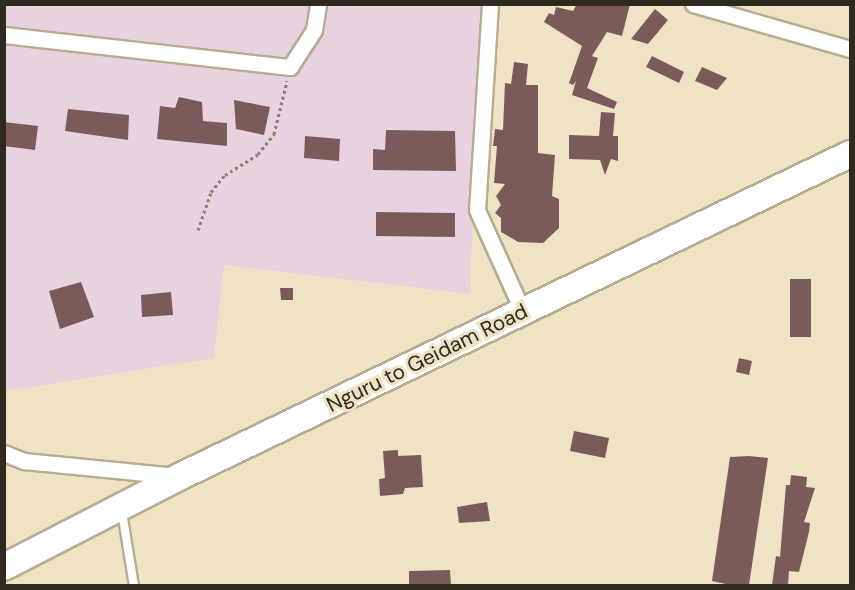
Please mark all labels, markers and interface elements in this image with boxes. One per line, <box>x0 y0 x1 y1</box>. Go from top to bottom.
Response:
street label: Nguru to Geidam Road <box>322 298 532 418</box>

